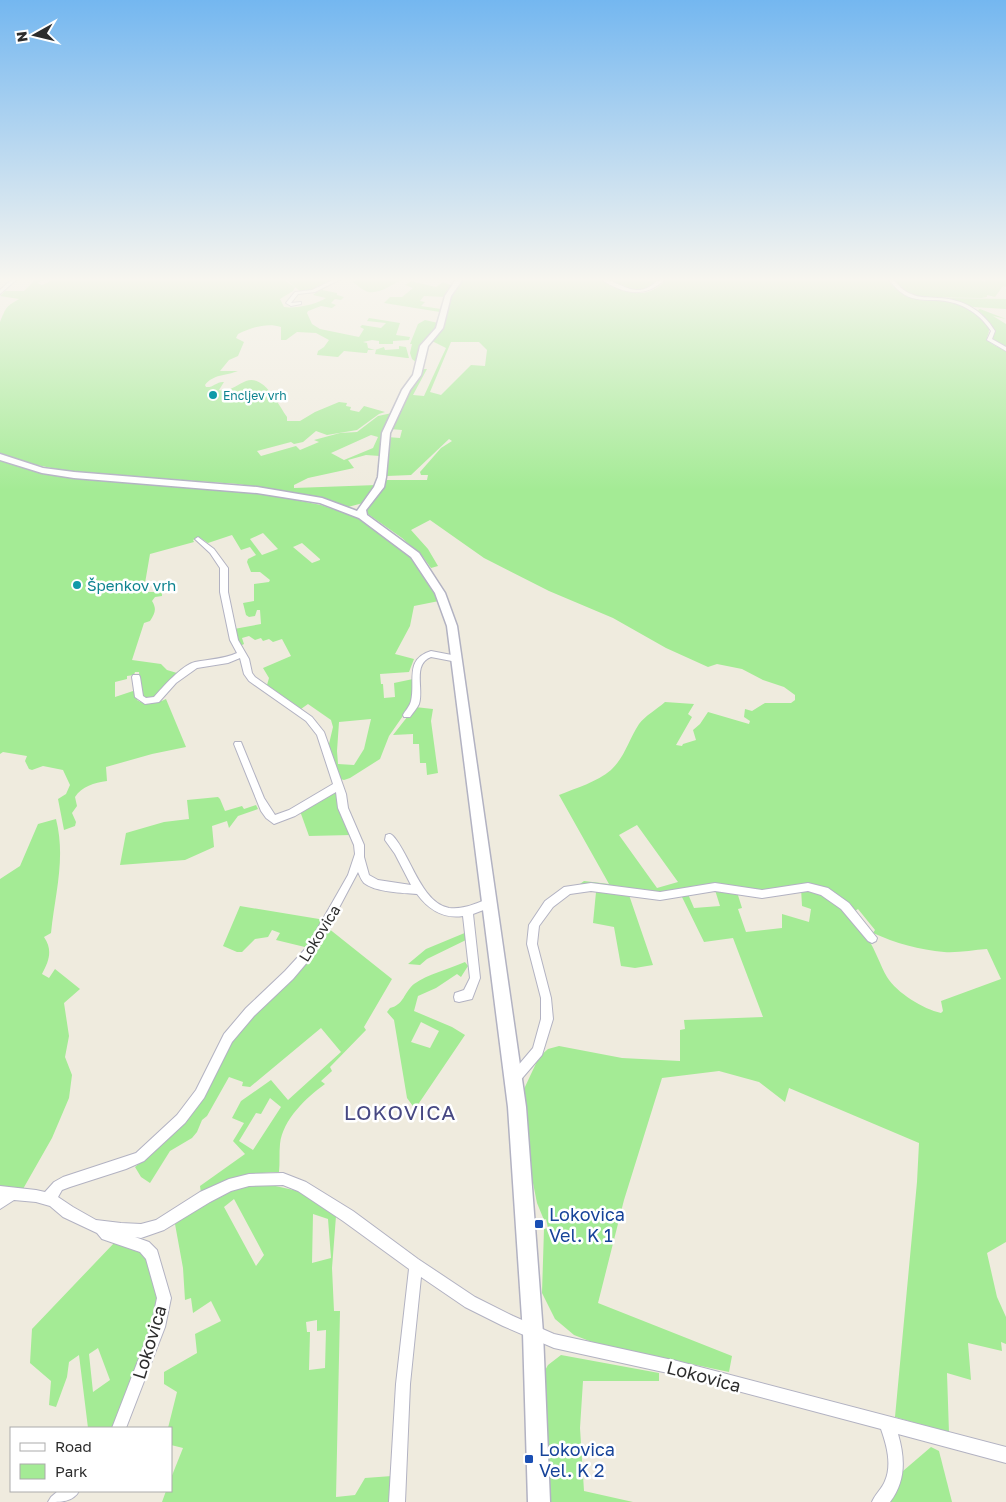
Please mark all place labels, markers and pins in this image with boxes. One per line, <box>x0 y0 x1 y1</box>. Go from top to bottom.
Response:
place label: Encljev vrh <box>223 388 287 403</box>
marker: Encljev vrh <box>207 389 219 401</box>
place label: Špenkov vrh <box>87 576 176 594</box>
marker: Špenkov vrh <box>71 579 83 591</box>
place label: Lokovica Vel. K 1 <box>549 1203 625 1246</box>
marker: Lokovica Vel. K 1 <box>533 1218 545 1230</box>
place label: Lokovica Vel. K 2 <box>539 1438 615 1481</box>
marker: Lokovica Vel. K 2 <box>523 1453 535 1465</box>

